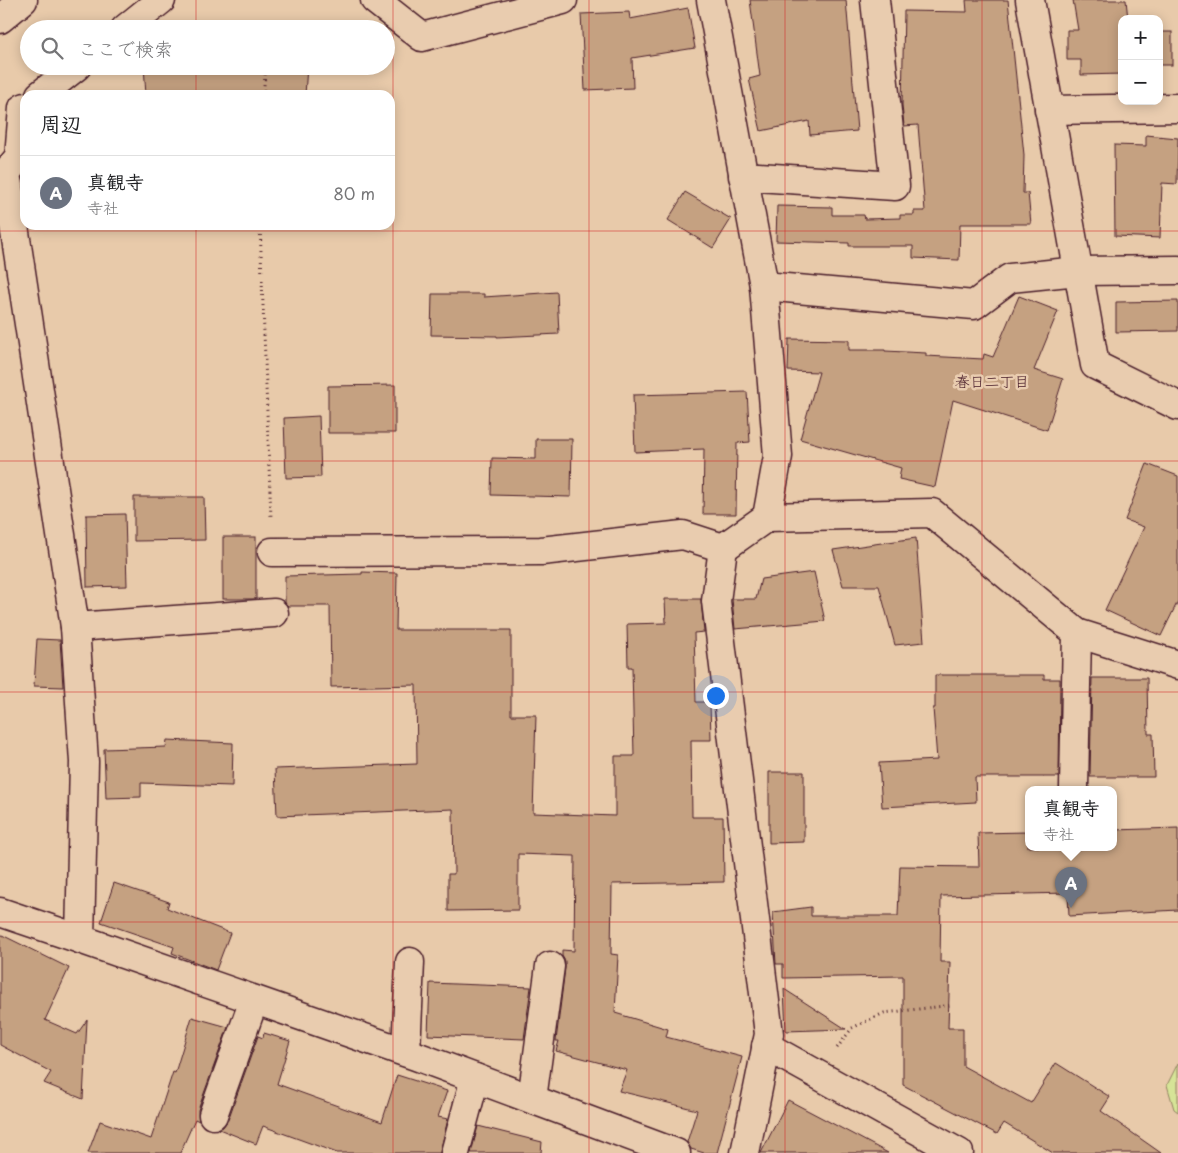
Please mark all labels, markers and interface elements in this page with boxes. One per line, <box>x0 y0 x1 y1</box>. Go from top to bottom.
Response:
map controls <box>1118 15 1163 105</box>
button: + <box>1118 15 1163 60</box>
search box <box>20 20 395 75</box>
icon: search <box>38 34 66 62</box>
text: ここで検索 <box>78 34 173 62</box>
button: − <box>1118 60 1163 105</box>
text: 周辺 <box>40 107 82 139</box>
text: 真観寺 <box>87 167 144 195</box>
text: A <box>50 181 62 205</box>
text: 80 m <box>333 181 375 205</box>
text: 寺社 <box>87 195 119 219</box>
district label: 春日二丁目 <box>954 369 1030 392</box>
your location <box>703 683 729 709</box>
popup <box>1025 786 1117 851</box>
text: 真観寺 <box>1042 793 1100 821</box>
text: 寺社 <box>1042 821 1075 845</box>
pin: A <box>1055 867 1087 908</box>

